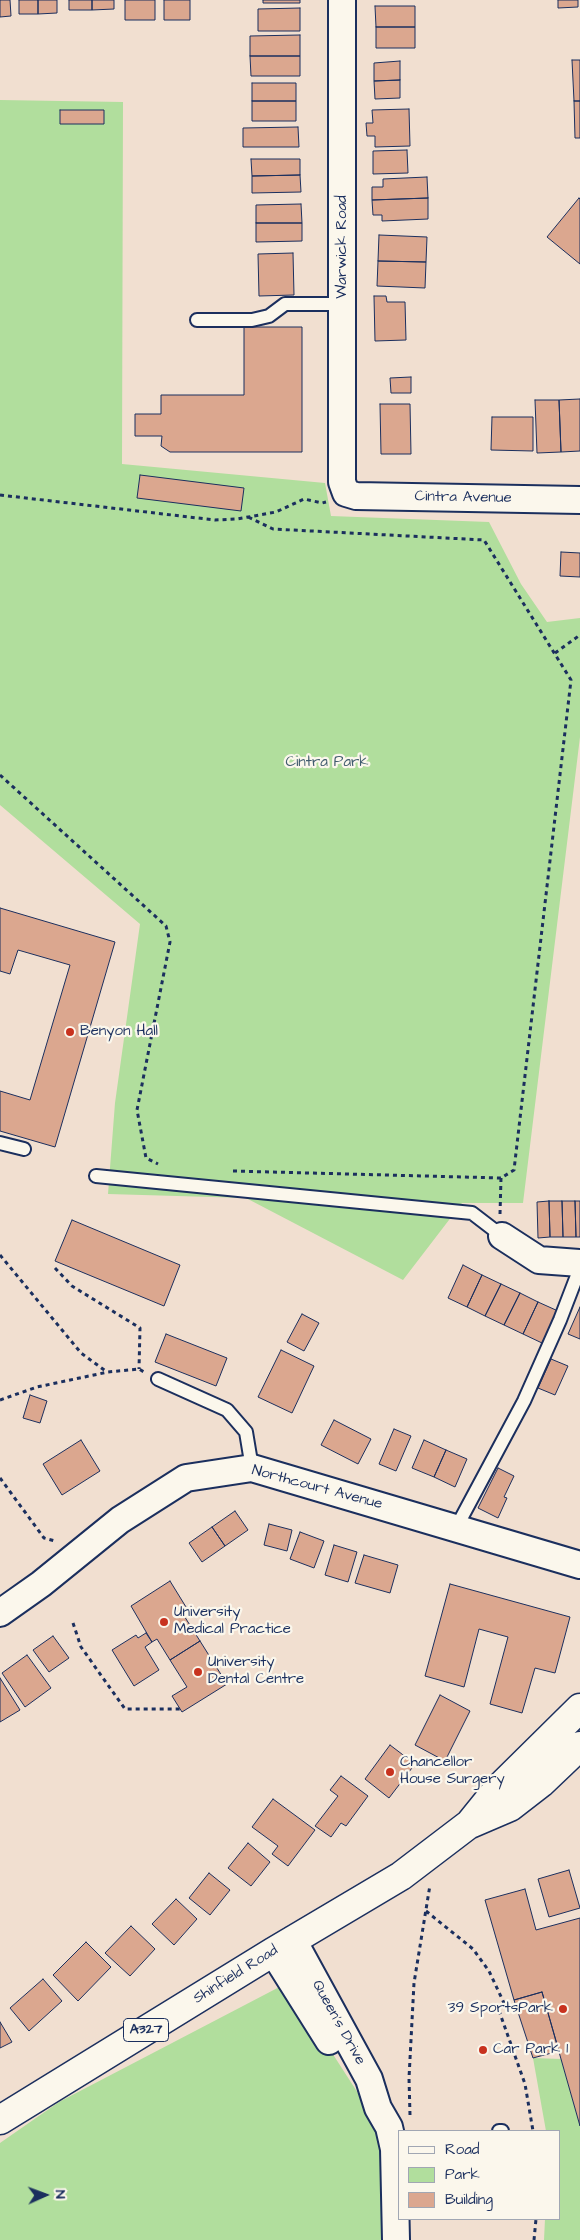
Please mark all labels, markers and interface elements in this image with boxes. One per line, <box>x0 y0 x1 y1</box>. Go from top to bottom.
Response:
street label: Warwick Road <box>334 195 352 299</box>
street label: Cintra Avenue <box>414 488 512 508</box>
park label: Cintra Park <box>285 754 369 772</box>
place label: Benyon Hall <box>80 1023 158 1041</box>
marker: Benyon Hall <box>64 1026 76 1038</box>
street label: Northcourt Avenue <box>250 1462 384 1514</box>
place label: University Medical Practice <box>174 1604 291 1639</box>
marker: University Medical Practice <box>158 1616 170 1628</box>
place label: University Dental Centre <box>208 1654 304 1689</box>
marker: University Dental Centre <box>192 1666 204 1678</box>
place label: Chancellor House Surgery <box>400 1754 505 1789</box>
marker: Chancellor House Surgery <box>384 1766 396 1778</box>
street label: Shinfield Road <box>190 1942 282 2008</box>
street label: Queen's Drive <box>307 1977 369 2069</box>
place label: 39 SportsPark <box>448 2000 553 2018</box>
marker: 39 SportsPark <box>557 2003 569 2015</box>
road number: A327 <box>124 2018 168 2042</box>
place label: Car Park 1 <box>493 2041 568 2059</box>
marker: Car Park 1 <box>477 2044 489 2056</box>
legend <box>398 2130 560 2220</box>
text: Road <box>445 2139 479 2160</box>
text: Park <box>445 2164 480 2185</box>
north arrow <box>20 2170 70 2220</box>
text: Building <box>445 2189 493 2210</box>
text: N <box>50 2190 70 2199</box>

